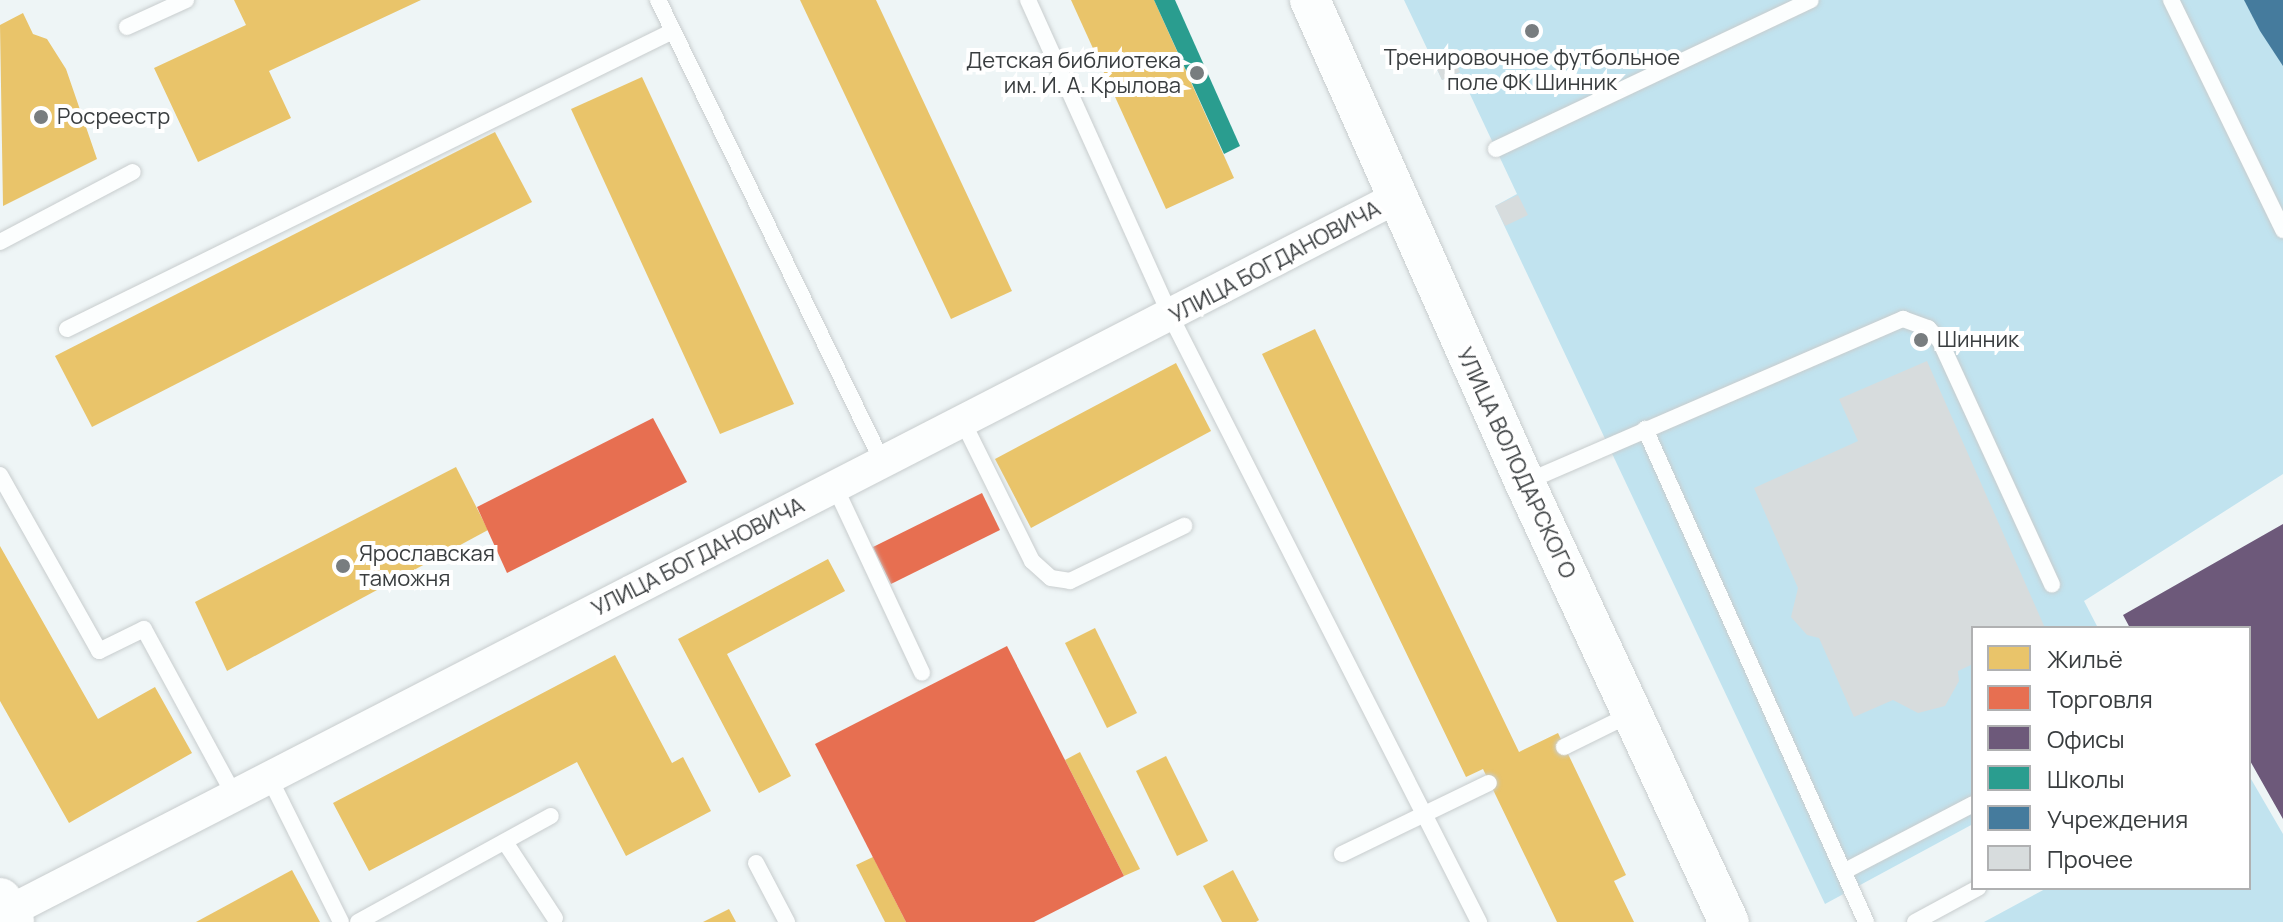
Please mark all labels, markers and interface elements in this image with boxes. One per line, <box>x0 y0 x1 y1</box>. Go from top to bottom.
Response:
marker: Тренировочное футбольное поле ФК Шинник <box>1523 22 1541 40</box>
place label: Тренировочное футбольное поле ФК Шинник <box>1384 44 1680 96</box>
place label: Детская библиотека им. И. А. Крылова <box>966 47 1181 98</box>
marker: Детская библиотека им. И. А. Крылова <box>1188 64 1206 82</box>
place label: Росреестр <box>57 104 170 130</box>
marker: Росреестр <box>32 108 50 126</box>
street label: УЛИЦА БОГДАНОВИЧА <box>1165 195 1385 329</box>
place label: Шинник <box>1937 327 2019 353</box>
marker: Шинник <box>1912 331 1930 349</box>
street label: УЛИЦА ВОЛОДАРСКОГО <box>1451 343 1581 583</box>
street label: УЛИЦА БОГДАНОВИЧА <box>587 492 809 622</box>
place label: Ярославская таможня <box>359 540 495 592</box>
marker: Ярославская таможня <box>334 557 352 575</box>
legend <box>1971 626 2251 890</box>
text: Жильё <box>2047 642 2123 675</box>
text: Торговля <box>2047 682 2153 715</box>
text: Офисы <box>2047 722 2125 755</box>
text: Школы <box>2047 762 2125 795</box>
text: Учреждения <box>2047 802 2188 835</box>
text: Прочее <box>2047 842 2133 875</box>

